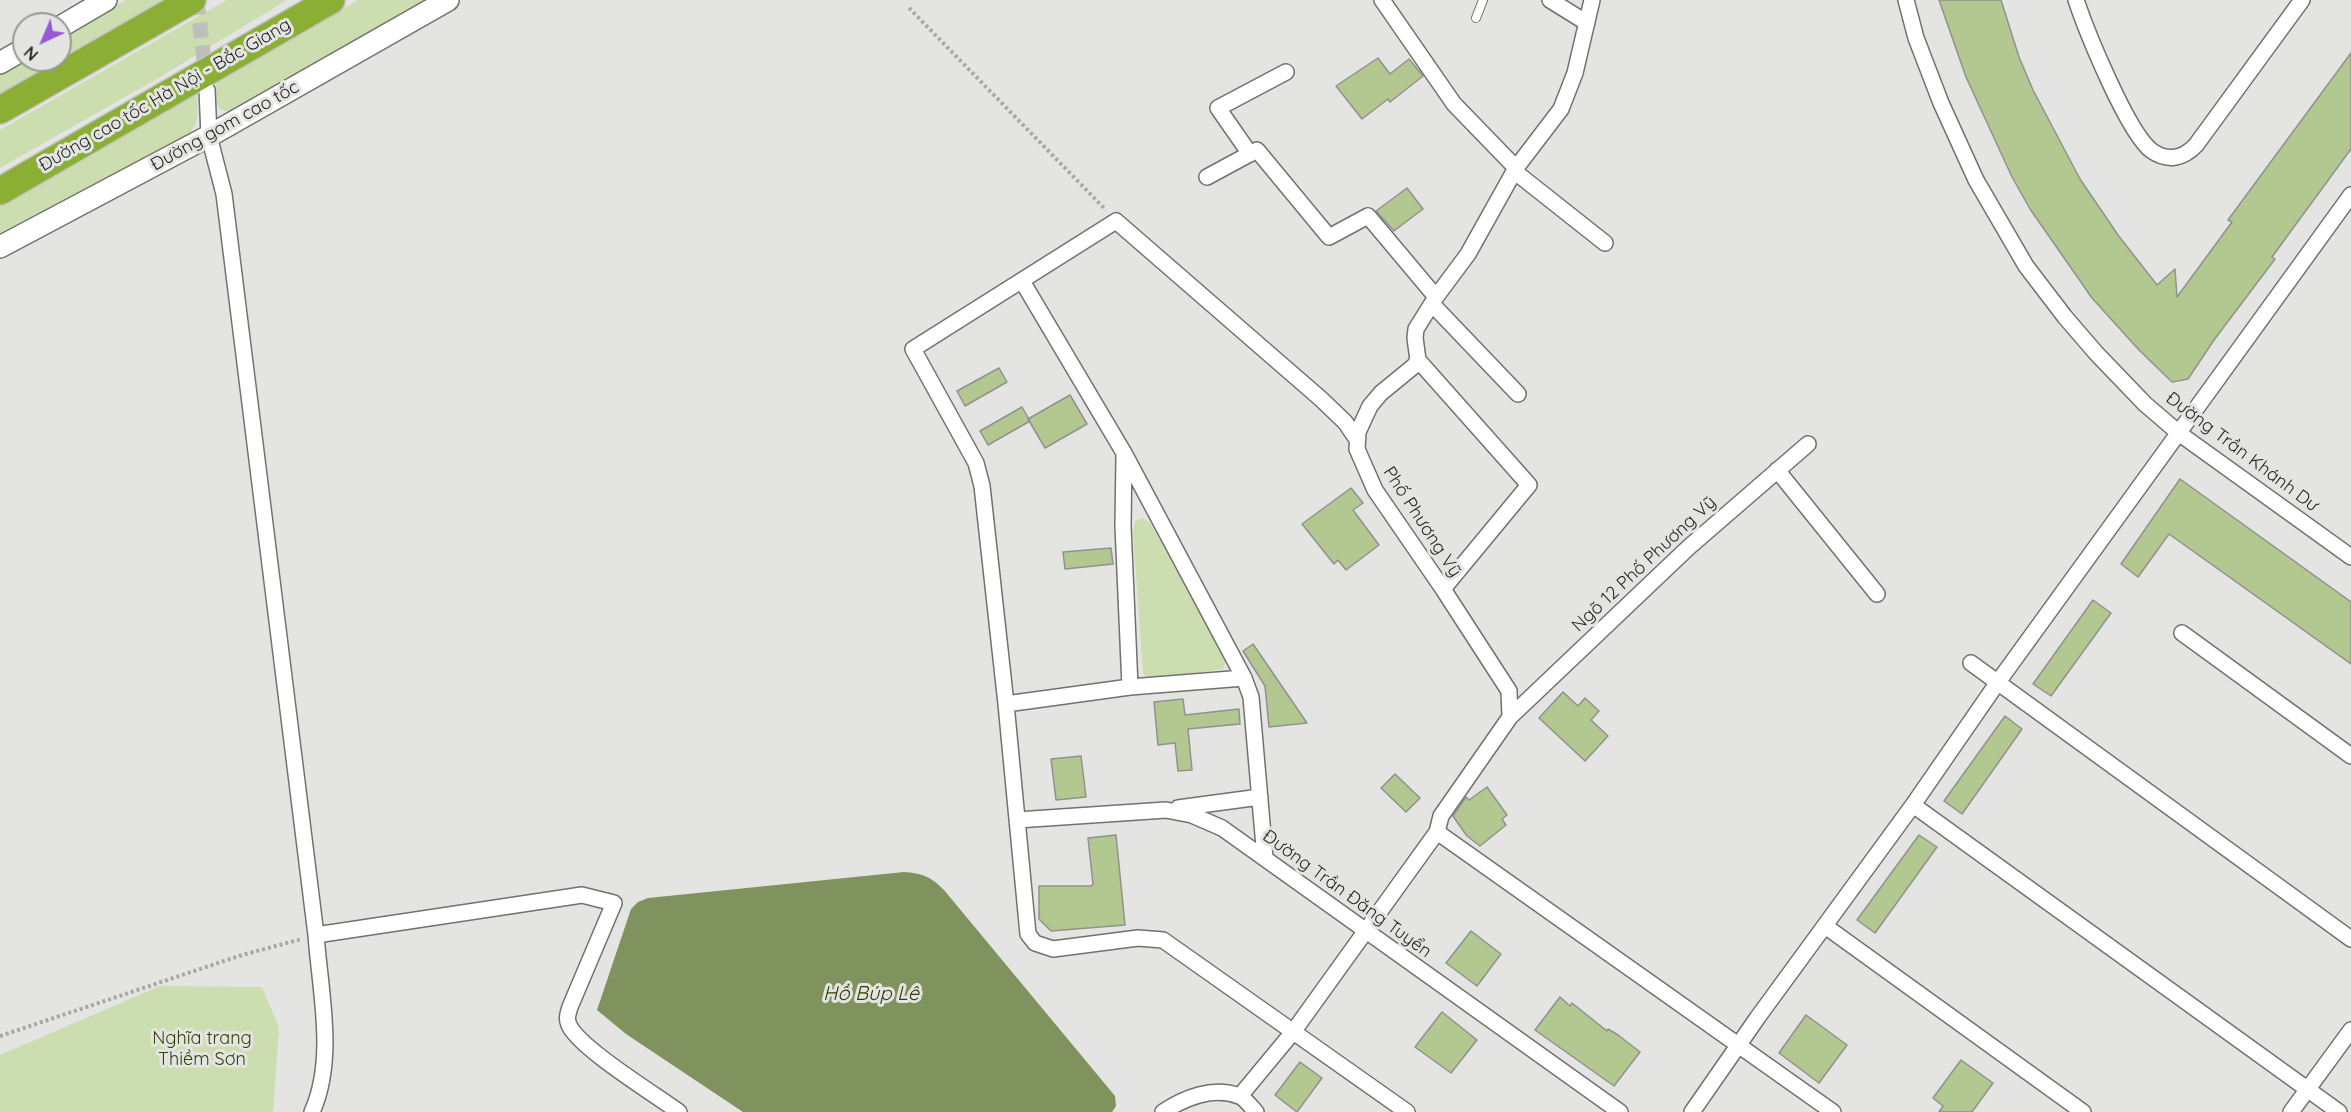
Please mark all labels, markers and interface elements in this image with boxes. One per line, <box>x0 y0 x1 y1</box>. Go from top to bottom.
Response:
north arrow <box>12 12 72 72</box>
street label: Đường cao tốc Hà Nội - Bắc Giang <box>35 14 295 176</box>
text: N <box>20 42 42 65</box>
street label: Đường gom cao tốc <box>147 76 303 176</box>
street label: Đường Trần Khánh Dư <box>2161 388 2323 516</box>
street label: Phố Phương Vỹ <box>1378 463 1466 581</box>
street label: Ngõ 12 Phố Phương Vỹ <box>1567 492 1721 636</box>
street label: Đường Trần Đăng Tuyển <box>1258 825 1436 963</box>
water label: Hồ Búp Lê <box>823 982 919 1006</box>
park label: Nghĩa trang Thiềm Sơn <box>152 1028 252 1070</box>

